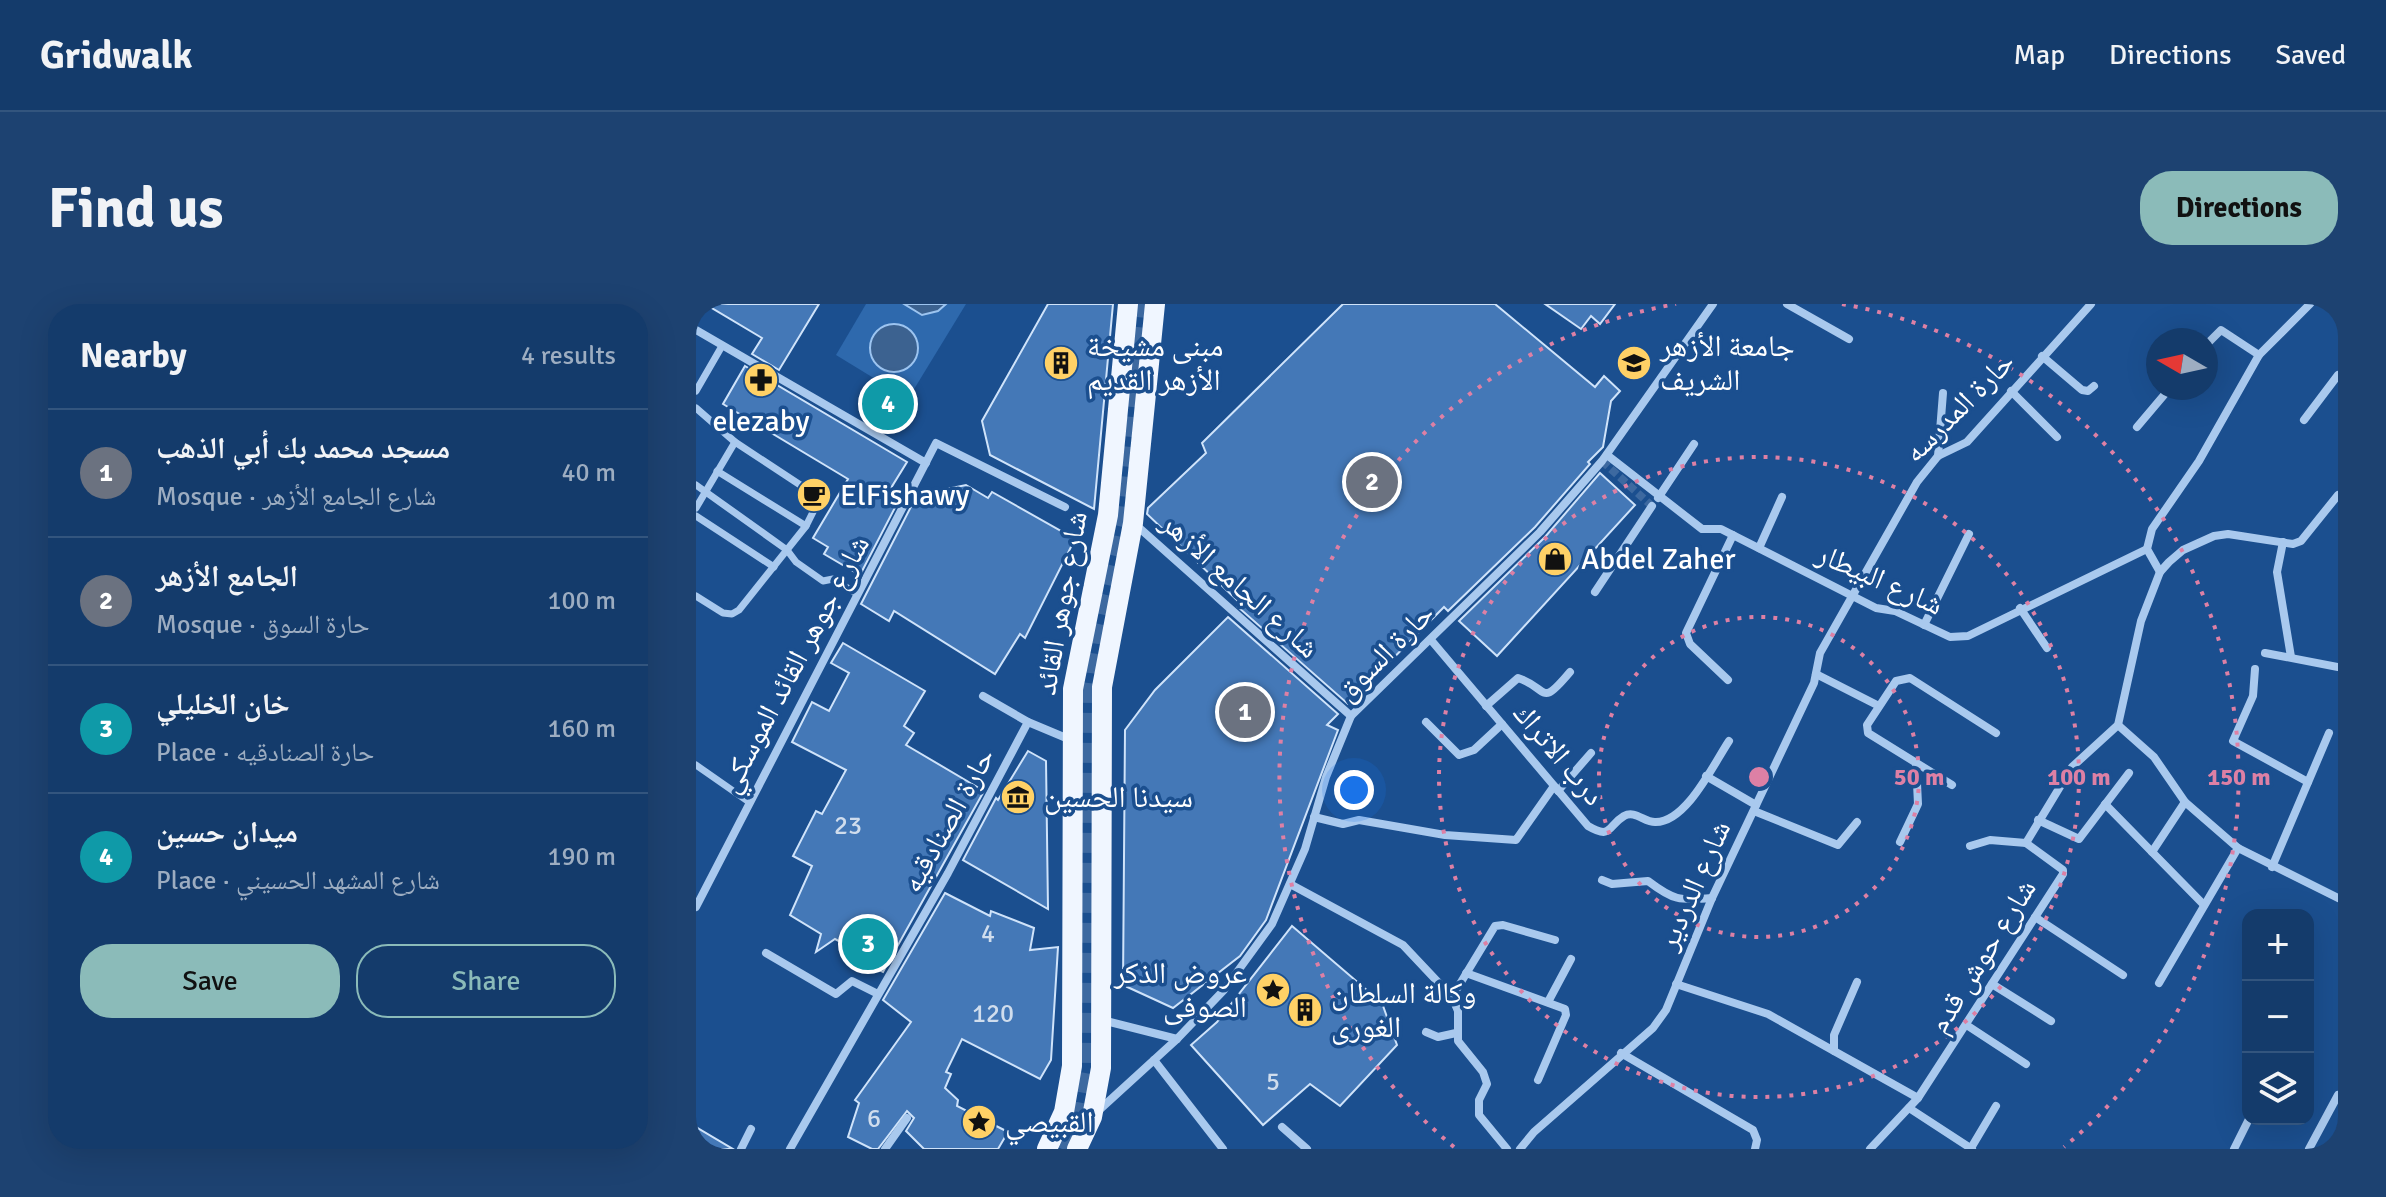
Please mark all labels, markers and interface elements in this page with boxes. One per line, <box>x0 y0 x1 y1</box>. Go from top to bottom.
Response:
text: Gridwalk <box>40 32 192 79</box>
text: Map <box>2013 38 2065 72</box>
text: Directions <box>2109 38 2231 72</box>
text: Saved <box>2275 38 2346 72</box>
button: Directions <box>2140 171 2338 245</box>
text: Find us <box>48 174 223 243</box>
place label: مبنى مشيخة الأزهر القديم <box>1087 328 1223 400</box>
place label: جامعة الأزهر الشريف <box>1659 328 1795 399</box>
north arrow <box>2146 328 2218 400</box>
text: Nearby <box>80 335 187 377</box>
text: 4 results <box>521 340 616 372</box>
building icon: مبنى مشيخة الأزهر القديم <box>1042 344 1080 382</box>
school or university icon: جامعة الأزهر الشريف <box>1615 344 1653 382</box>
street label: حارة المدرسه <box>1896 344 2023 471</box>
pharmacy icon: elezaby <box>742 361 780 399</box>
pin: 4 <box>862 374 914 434</box>
place label: elezaby <box>713 403 810 440</box>
text: مسجد محمد بك أبي الذهب <box>156 430 450 467</box>
pin: 2 <box>1346 452 1398 512</box>
text: 1 <box>99 457 113 489</box>
text: 40 m <box>561 457 616 489</box>
cafe icon: ElFishawy <box>795 476 833 514</box>
place label: ElFishawy <box>840 477 970 514</box>
text: Mosque · شارع الجامع الأزهر <box>156 481 436 513</box>
street label: شارع الجامع الأزهر <box>1152 504 1327 666</box>
street label: شارع جوهر القائد <box>1027 508 1096 698</box>
street label: شارع جوهر القائد الموسكي <box>711 529 882 802</box>
street label: شارع البيطار <box>1810 535 1949 624</box>
shop icon: Abdel Zaher <box>1536 540 1574 578</box>
place label: Abdel Zaher <box>1581 541 1735 578</box>
text: الجامع الأزهر <box>156 558 298 595</box>
text: 2 <box>99 585 113 617</box>
text: 100 m <box>547 585 616 617</box>
street label: حارة السوق <box>1328 595 1442 709</box>
text: Mosque · حارة السوق <box>156 609 370 641</box>
pin: 1 <box>1219 682 1271 742</box>
text: خان الخليلي <box>156 686 290 723</box>
street label: درب الاتراك <box>1505 695 1612 813</box>
text: 3 <box>99 713 113 745</box>
text: 160 m <box>547 713 616 745</box>
text: Place · حارة الصنادقيه <box>156 737 374 769</box>
street label: حارة الصنادقيه <box>894 741 1003 899</box>
text: 50 m <box>1894 762 1944 792</box>
text: 100 m <box>2047 762 2111 792</box>
text: 150 m <box>2207 762 2271 792</box>
centre of rings <box>1745 763 1773 791</box>
your location <box>1334 770 1374 810</box>
museum icon: سيدنا الحسين <box>999 778 1037 816</box>
place label: سيدنا الحسين <box>1044 779 1193 816</box>
house number: 23 <box>834 810 862 842</box>
text: ميدان حسين <box>156 814 298 851</box>
street label: شارع الدردير <box>1649 815 1739 957</box>
text: 4 <box>99 841 113 873</box>
text: 190 m <box>547 841 616 873</box>
text: Place · شارع المشهد الحسيني <box>156 865 440 897</box>
street label: شارع حوش قدم <box>1920 872 2045 1040</box>
map controls <box>2242 909 2314 1125</box>
button: + <box>2242 909 2314 981</box>
pin: 3 <box>842 914 894 974</box>
house number: 4 <box>981 918 995 950</box>
button: Save <box>80 944 340 1018</box>
button: Share <box>356 944 616 1018</box>
place label: عروض الذكر الصوفى <box>1113 955 1247 1026</box>
place icon: عروض الذكر الصوفى <box>1254 971 1292 1009</box>
place label: وكالة السلطان الغورى <box>1331 975 1476 1046</box>
button: − <box>2242 981 2314 1053</box>
building icon: وكالة السلطان الغورى <box>1286 991 1324 1029</box>
house number: 120 <box>972 998 1014 1030</box>
button: layers <box>2242 1053 2314 1125</box>
house number: 5 <box>1266 1066 1280 1098</box>
house number: 6 <box>867 1103 881 1135</box>
place icon: القبيصي <box>960 1103 998 1141</box>
place label: القبيصي <box>1005 1104 1094 1146</box>

